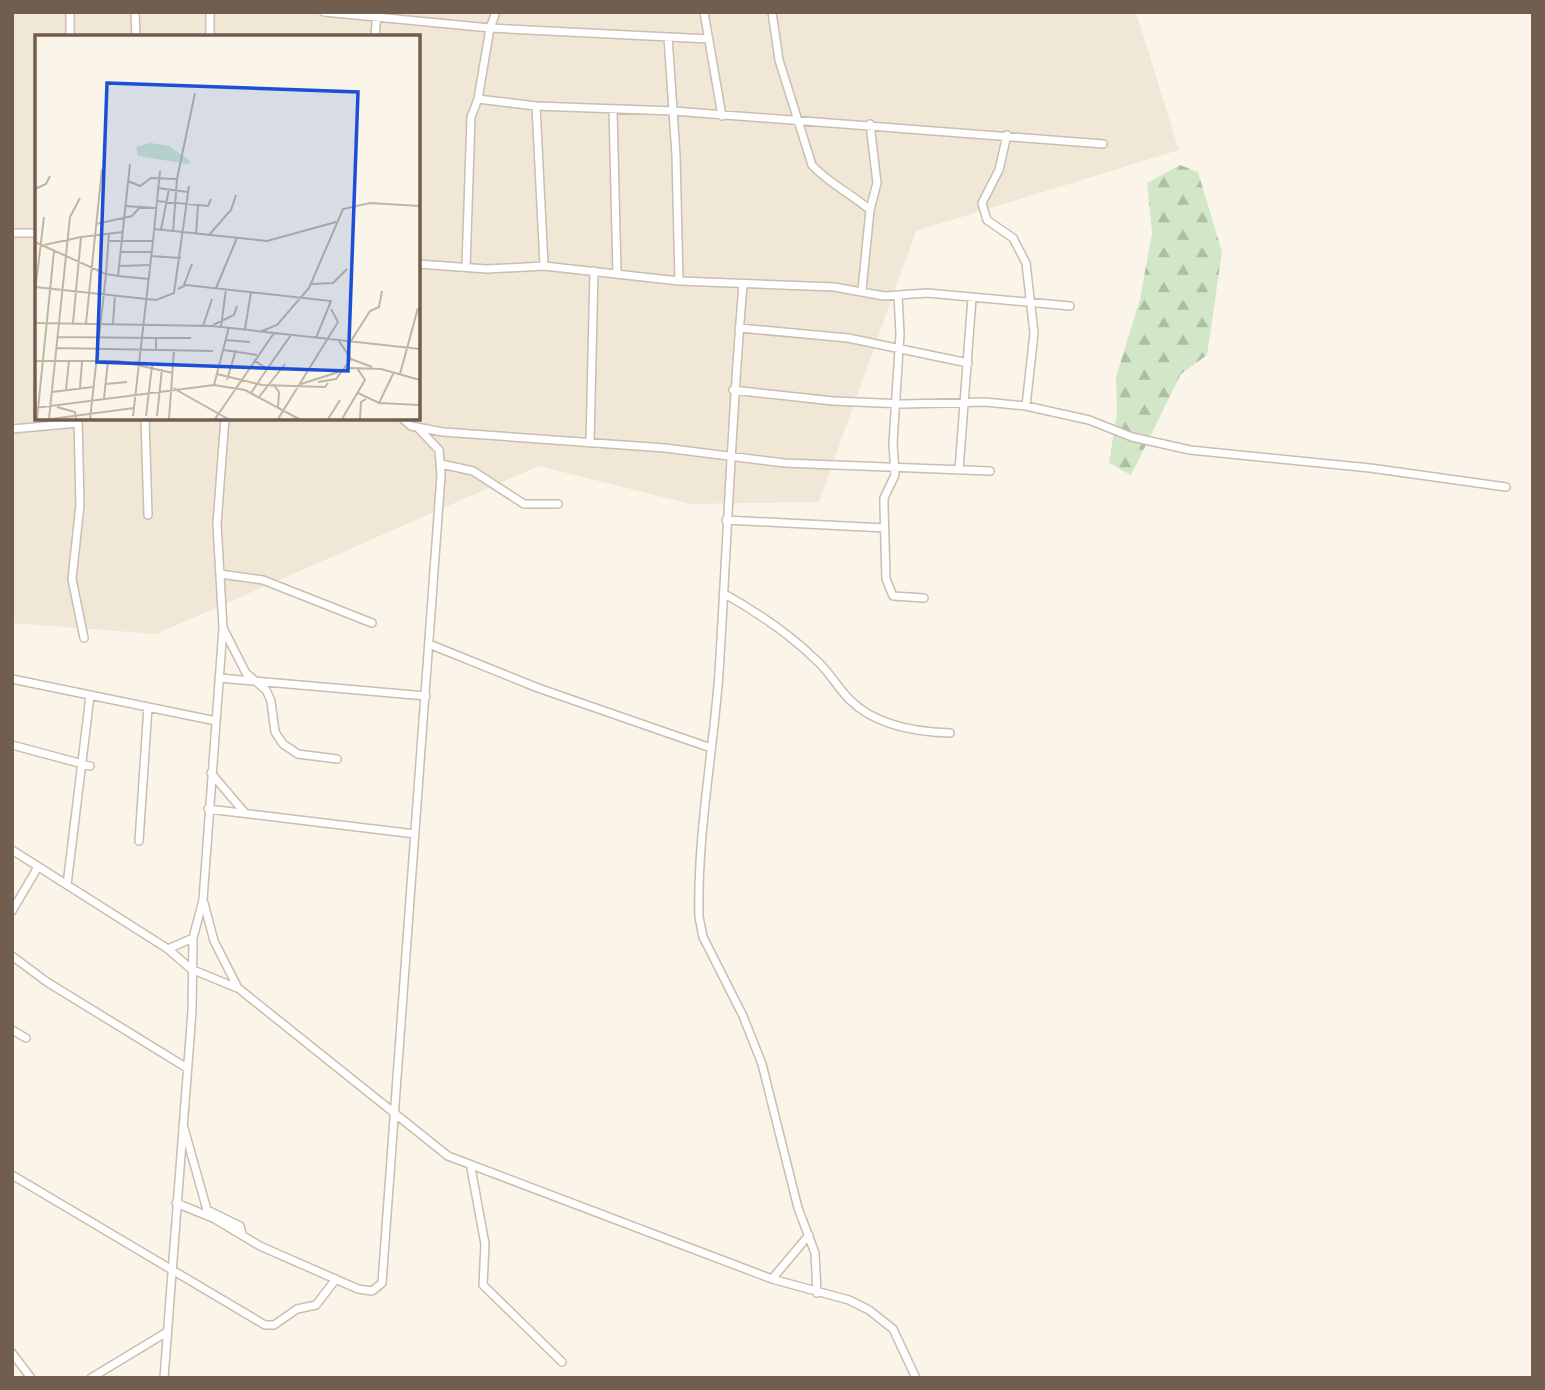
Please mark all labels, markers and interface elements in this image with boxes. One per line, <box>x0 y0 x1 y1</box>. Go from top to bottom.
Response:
inset map <box>35 35 420 420</box>

